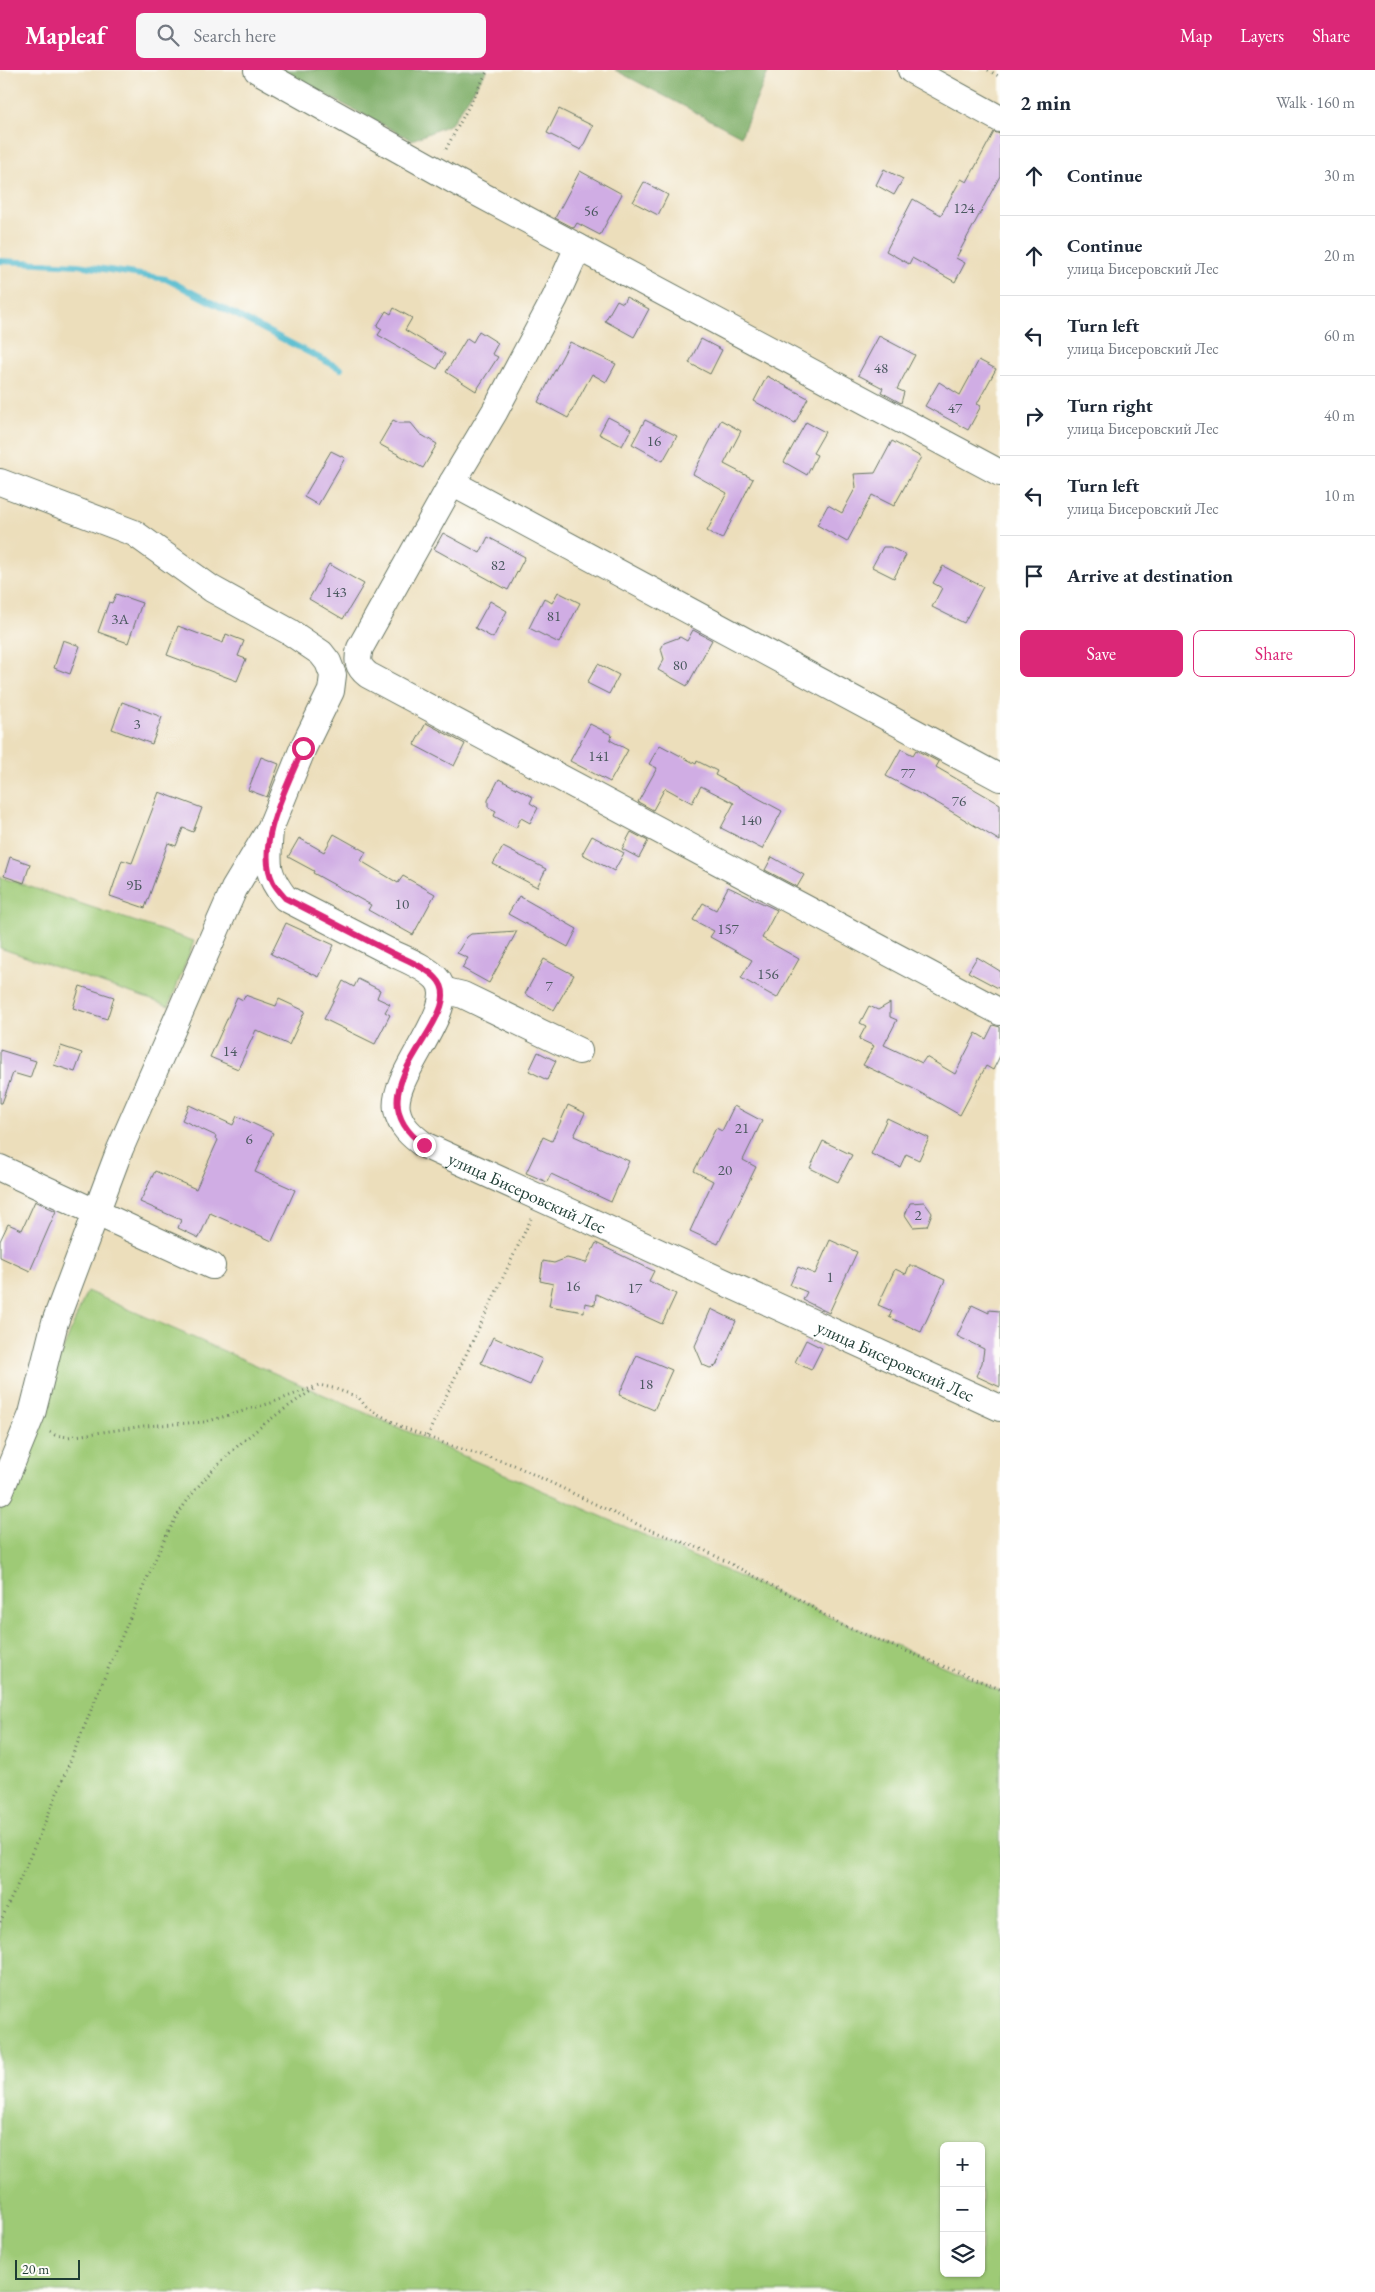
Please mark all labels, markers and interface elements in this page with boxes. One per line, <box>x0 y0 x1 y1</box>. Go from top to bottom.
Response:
search box <box>136 13 486 58</box>
text: Mapleaf <box>25 20 106 51</box>
icon: search <box>154 21 182 49</box>
text: Search here <box>194 23 276 48</box>
text: Map <box>1180 24 1212 47</box>
text: Layers <box>1240 24 1284 47</box>
text: Share <box>1312 24 1350 47</box>
text: 2 min <box>1020 89 1071 116</box>
text: Walk · 160 m <box>1276 92 1355 113</box>
icon: ahead <box>1020 162 1048 190</box>
text: Continue <box>1067 163 1142 188</box>
text: 30 m <box>1324 165 1355 186</box>
house number: 124 <box>953 198 976 217</box>
house number: 56 <box>584 201 598 220</box>
text: Continue <box>1067 233 1142 258</box>
icon: ahead <box>1020 242 1048 270</box>
text: 20 m <box>1324 245 1355 266</box>
text: улица Бисеровский Лес <box>1067 258 1219 279</box>
text: Turn left <box>1067 313 1139 338</box>
icon: left <box>1020 322 1048 350</box>
text: 60 m <box>1324 325 1355 346</box>
text: улица Бисеровский Лес <box>1067 338 1219 359</box>
house number: 48 <box>874 358 888 377</box>
text: Turn right <box>1067 393 1153 418</box>
house number: 47 <box>948 398 963 417</box>
icon: right <box>1020 402 1048 430</box>
text: 40 m <box>1324 405 1355 426</box>
text: улица Бисеровский Лес <box>1067 418 1219 439</box>
house number: 16 <box>647 431 661 450</box>
text: Turn left <box>1067 473 1139 498</box>
icon: left <box>1020 482 1048 510</box>
text: 10 m <box>1324 485 1355 506</box>
text: улица Бисеровский Лес <box>1067 498 1219 519</box>
house number: 82 <box>491 555 506 574</box>
icon: arrive <box>1020 562 1048 590</box>
text: Arrive at destination <box>1067 563 1233 588</box>
house number: 143 <box>325 582 347 601</box>
house number: 81 <box>547 606 561 625</box>
house number: 3А <box>111 609 129 628</box>
button: Save <box>1020 630 1183 677</box>
button: Share <box>1193 630 1355 677</box>
house number: 80 <box>673 655 687 674</box>
house number: 3 <box>133 714 141 733</box>
route start <box>292 737 315 760</box>
house number: 141 <box>588 746 610 765</box>
house number: 77 <box>901 763 916 782</box>
house number: 76 <box>952 791 966 810</box>
house number: 140 <box>740 810 762 829</box>
house number: 9Б <box>126 875 142 894</box>
house number: 10 <box>395 894 409 913</box>
house number: 157 <box>717 919 740 938</box>
house number: 156 <box>757 964 779 983</box>
house number: 7 <box>545 976 553 995</box>
house number: 14 <box>223 1041 238 1060</box>
house number: 21 <box>735 1118 749 1137</box>
house number: 6 <box>245 1129 253 1148</box>
route end <box>413 1134 436 1157</box>
street label: улица Бисеровский Лес <box>445 1146 610 1238</box>
house number: 20 <box>718 1160 732 1179</box>
house number: 2 <box>914 1205 922 1224</box>
house number: 1 <box>826 1267 834 1286</box>
house number: 16 <box>566 1276 580 1295</box>
house number: 17 <box>628 1278 643 1297</box>
street label: улица Бисеровский Лес <box>813 1314 978 1406</box>
house number: 18 <box>639 1374 653 1393</box>
map controls <box>940 2142 985 2277</box>
button: + <box>940 2142 985 2187</box>
button: − <box>940 2187 985 2232</box>
button: layers <box>940 2232 985 2277</box>
scale bar <box>15 2257 80 2280</box>
text: 20 m <box>22 2260 49 2278</box>

